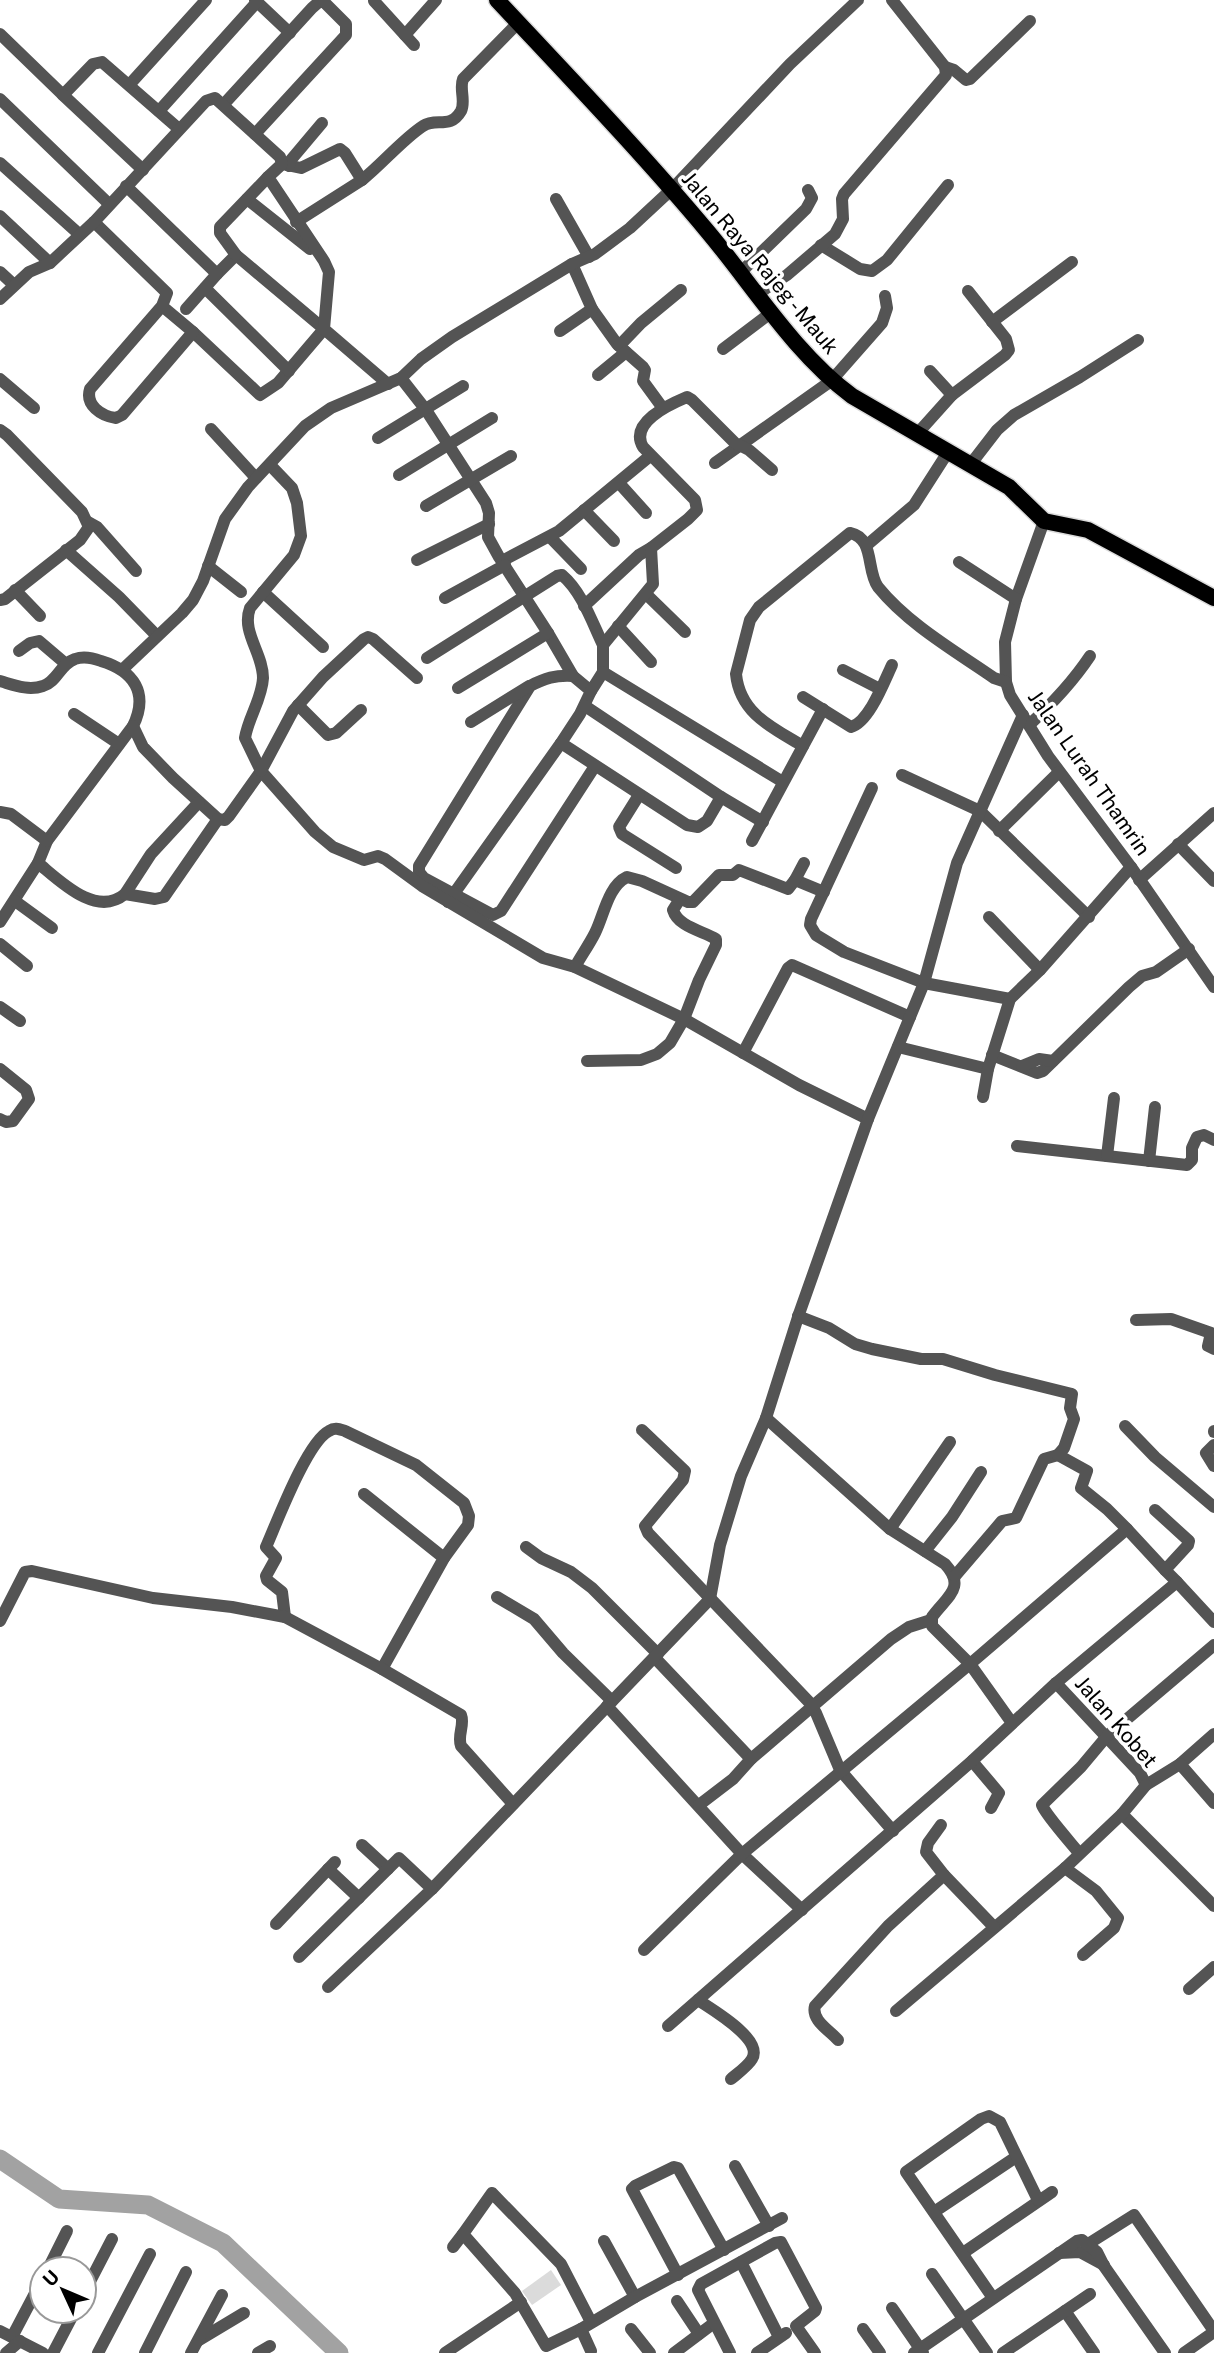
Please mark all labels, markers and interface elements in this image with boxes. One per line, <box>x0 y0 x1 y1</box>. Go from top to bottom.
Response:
street label: Jalan Raya Rajeg - Mauk <box>677 166 844 359</box>
street label: Jalan Lurah Thamrin <box>1023 685 1156 860</box>
street label: Jalan Kobet <box>1070 1671 1163 1772</box>
north arrow <box>28 2255 98 2325</box>
text: U <box>38 2266 63 2291</box>

